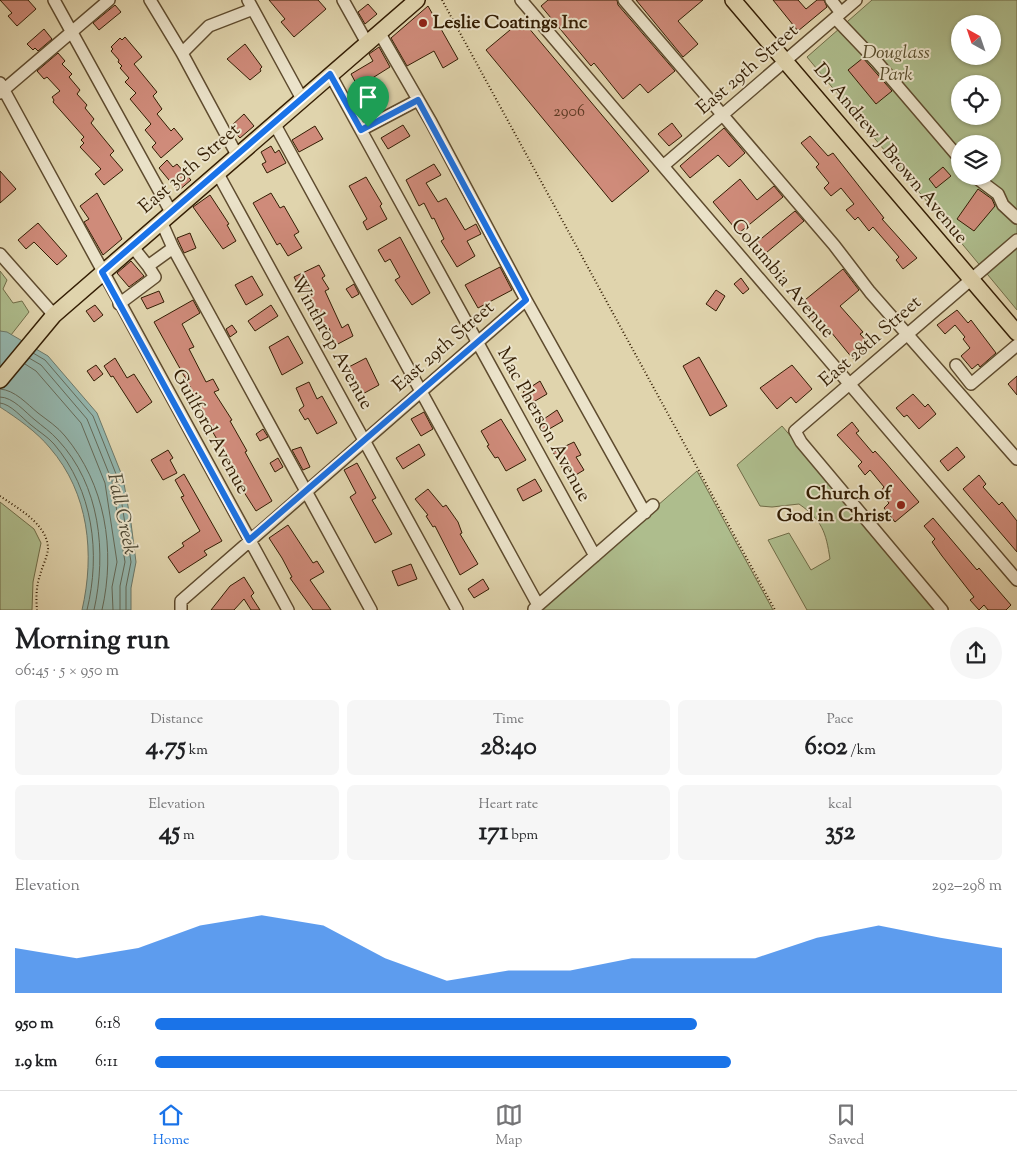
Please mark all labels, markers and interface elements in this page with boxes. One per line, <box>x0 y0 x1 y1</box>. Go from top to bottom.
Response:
place label: Leslie Coatings Inc <box>433 10 588 37</box>
north arrow <box>951 15 1001 65</box>
map controls <box>951 15 1001 185</box>
marker: Leslie Coatings Inc <box>417 17 429 29</box>
street label: East 29th Street <box>691 18 805 122</box>
park label: Douglass Park <box>862 40 930 89</box>
street label: Dr Andrew J Brown Avenue <box>806 58 974 250</box>
button: locate <box>951 75 1001 125</box>
pin <box>347 76 389 127</box>
icon: arrive <box>354 83 382 111</box>
house number: 2906 <box>553 101 585 124</box>
street label: East 30th Street <box>133 117 247 221</box>
button: layers <box>951 135 1001 185</box>
street label: Columbia Avenue <box>724 213 840 345</box>
street label: Winthrop Avenue <box>283 271 379 415</box>
street label: East 28th Street <box>814 290 928 394</box>
street label: East 29th Street <box>387 295 501 399</box>
street label: Mac Pherson Avenue <box>489 343 597 507</box>
street label: Guilford Avenue <box>164 365 256 500</box>
water label: Fall Creek <box>98 471 144 557</box>
place label: Church of God in Christ <box>777 481 892 530</box>
marker: Church of God in Christ <box>895 499 907 511</box>
text: Morning run <box>15 621 170 661</box>
button: share <box>950 627 1002 679</box>
text: 06:45 · 5 × 950 m <box>15 660 119 683</box>
text: Distance <box>150 710 203 730</box>
text: Time <box>493 710 524 730</box>
text: Pace <box>827 710 854 730</box>
text: 4.75 <box>146 730 186 766</box>
text: 28:40 <box>480 730 537 766</box>
text: 6:02 <box>804 730 848 766</box>
text: km <box>186 741 208 761</box>
text: /km <box>848 741 876 761</box>
text: Elevation <box>148 795 205 815</box>
text: Heart rate <box>479 795 538 815</box>
text: kcal <box>828 795 852 815</box>
text: 45 <box>159 815 180 851</box>
text: 171 <box>479 815 508 851</box>
text: 352 <box>825 815 855 851</box>
text: m <box>180 826 195 846</box>
text: bpm <box>508 826 538 846</box>
text: Elevation <box>15 875 80 898</box>
text: 292–298 m <box>932 875 1002 898</box>
text: 950 m <box>15 1013 54 1036</box>
text: 6:18 <box>95 1013 120 1036</box>
text: 1.9 km <box>15 1051 57 1074</box>
text: 6:11 <box>95 1051 118 1074</box>
tab: Home <box>153 1101 189 1151</box>
tab: Map <box>495 1101 523 1151</box>
tab: Saved <box>828 1101 864 1151</box>

